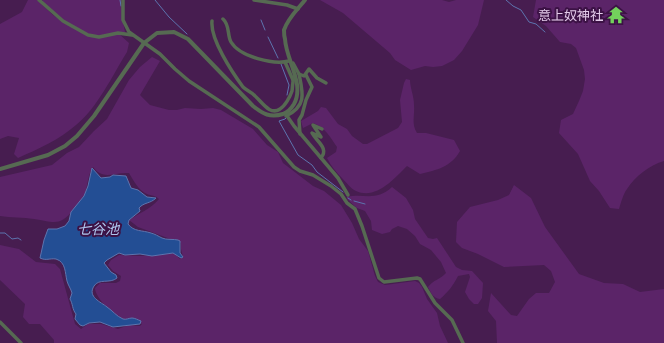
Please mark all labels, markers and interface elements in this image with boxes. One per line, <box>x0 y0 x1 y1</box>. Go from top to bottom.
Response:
temple icon: 意上奴神社 <box>606 5 626 25</box>
place label: 意上奴神社 <box>538 7 603 23</box>
water label: 七谷池 <box>77 220 121 237</box>

